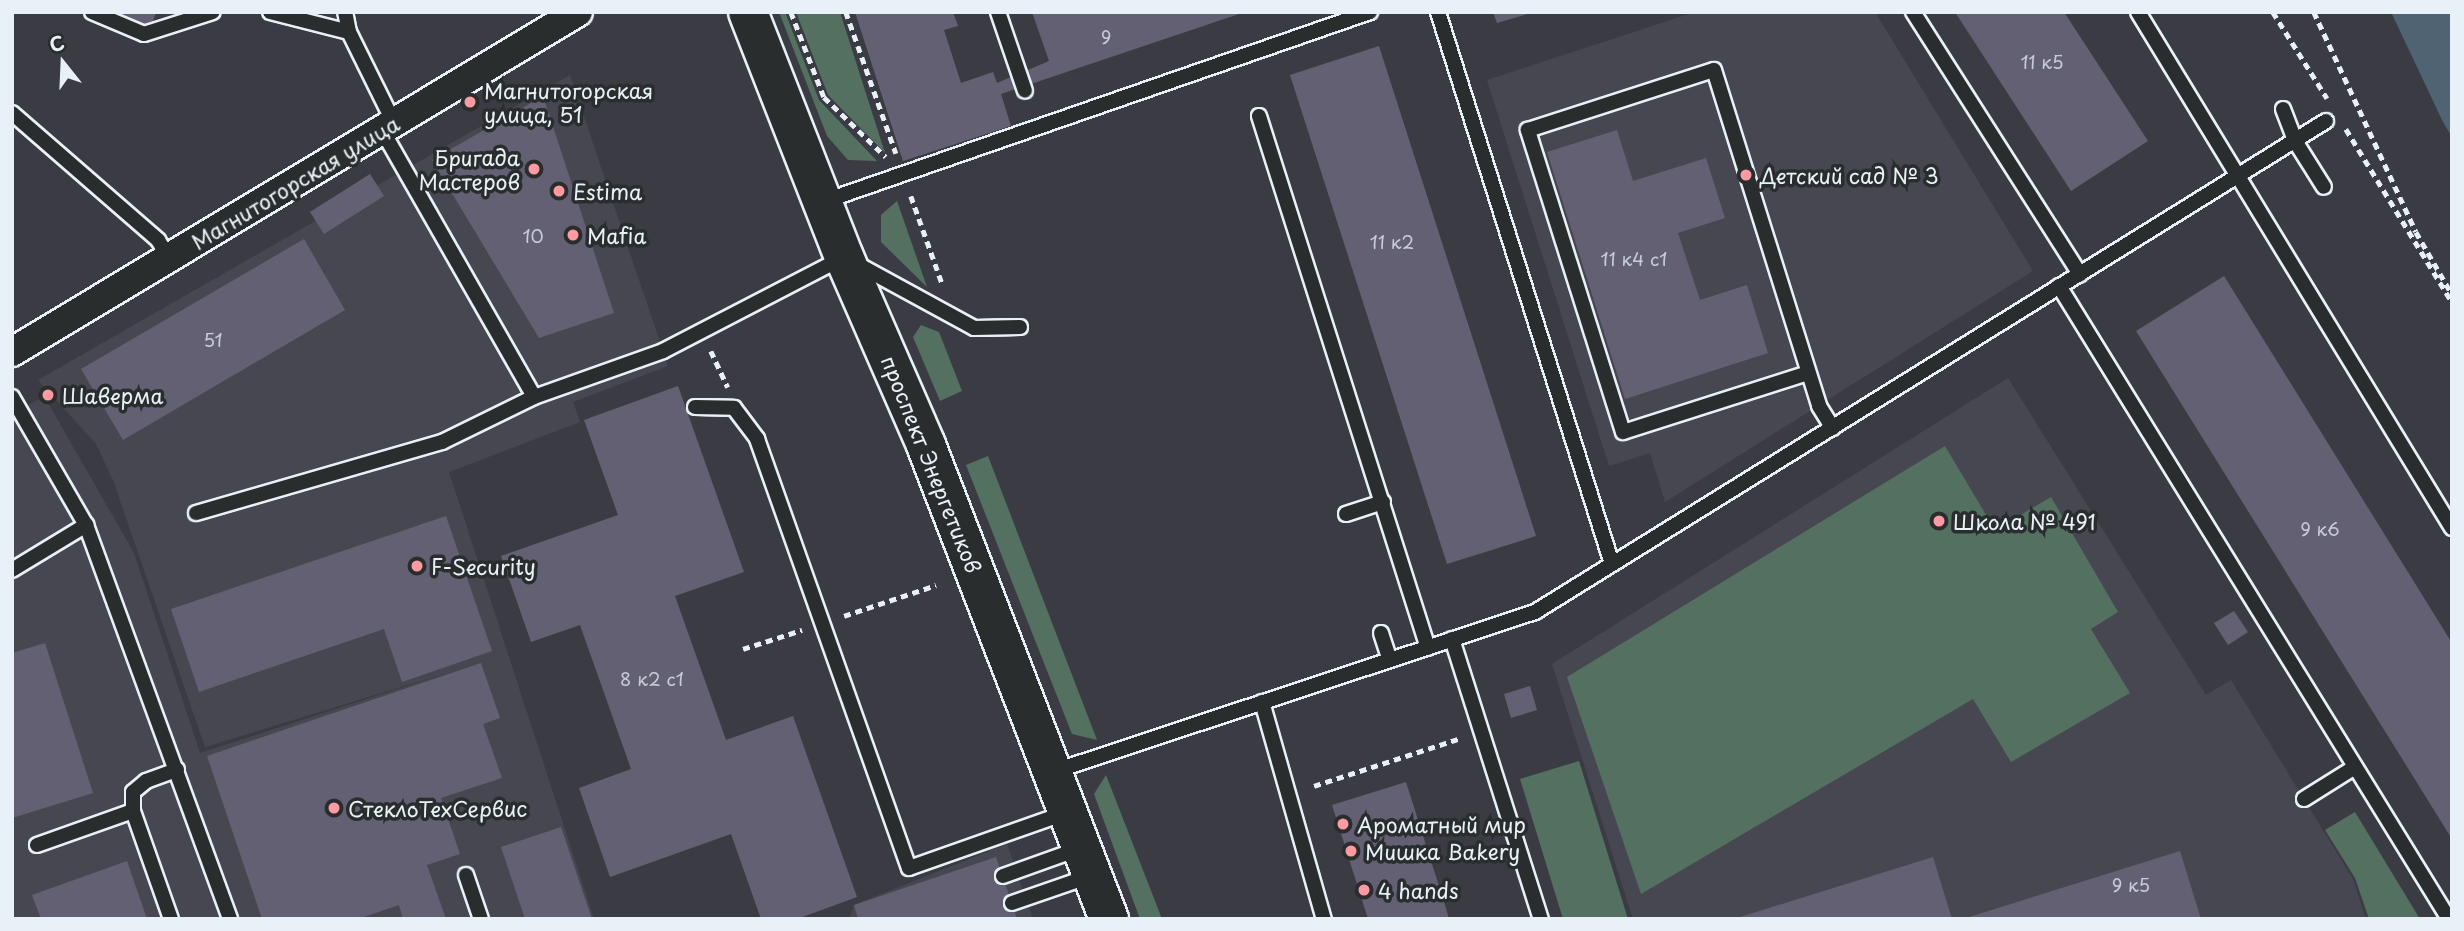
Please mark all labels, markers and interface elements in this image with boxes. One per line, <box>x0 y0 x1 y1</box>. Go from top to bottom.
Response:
house number: 9 <box>1101 26 1111 48</box>
north arrow <box>28 28 98 98</box>
text: С <box>45 28 68 59</box>
house number: 11 к5 <box>2020 51 2064 73</box>
place label: Магнитогорская улица, 51 <box>484 77 653 127</box>
marker: Магнитогорская улица, 51 <box>462 94 478 110</box>
street label: Магнитогорская улица <box>186 110 404 254</box>
place label: Бригада Мастеров <box>419 144 520 194</box>
marker: Бригада Мастеров <box>526 161 542 177</box>
place label: Детский сад № 3 <box>1760 162 1940 188</box>
marker: Детский сад № 3 <box>1738 167 1754 183</box>
place label: Estima <box>573 178 642 204</box>
marker: Estima <box>551 183 567 199</box>
place label: Mafia <box>587 222 646 248</box>
house number: 10 <box>522 225 544 247</box>
marker: Mafia <box>565 227 581 243</box>
house number: 11 к2 <box>1370 231 1414 253</box>
house number: 11 к4 с1 <box>1601 248 1667 270</box>
house number: 51 <box>203 329 223 351</box>
street label: проспект Энергетиков <box>877 352 987 576</box>
place label: Шаверма <box>62 382 163 408</box>
marker: Шаверма <box>40 387 56 403</box>
place label: Школа № 491 <box>1953 508 2097 534</box>
marker: Школа № 491 <box>1931 513 1947 529</box>
house number: 9 к6 <box>2300 518 2340 540</box>
place label: F-Security <box>431 553 536 579</box>
marker: F-Security <box>409 558 425 574</box>
house number: 8 к2 с1 <box>620 668 684 690</box>
place label: СтеклоТехСервис <box>348 795 527 821</box>
marker: СтеклоТехСервис <box>326 800 342 816</box>
place label: Ароматный мир <box>1357 811 1527 837</box>
marker: Ароматный мир <box>1335 816 1351 832</box>
place label: Мишка Bakery <box>1365 838 1521 864</box>
marker: Мишка Bakery <box>1343 843 1359 859</box>
house number: 9 к5 <box>2112 874 2150 896</box>
place label: 4 hands <box>1378 877 1459 903</box>
marker: 4 hands <box>1356 882 1372 898</box>

